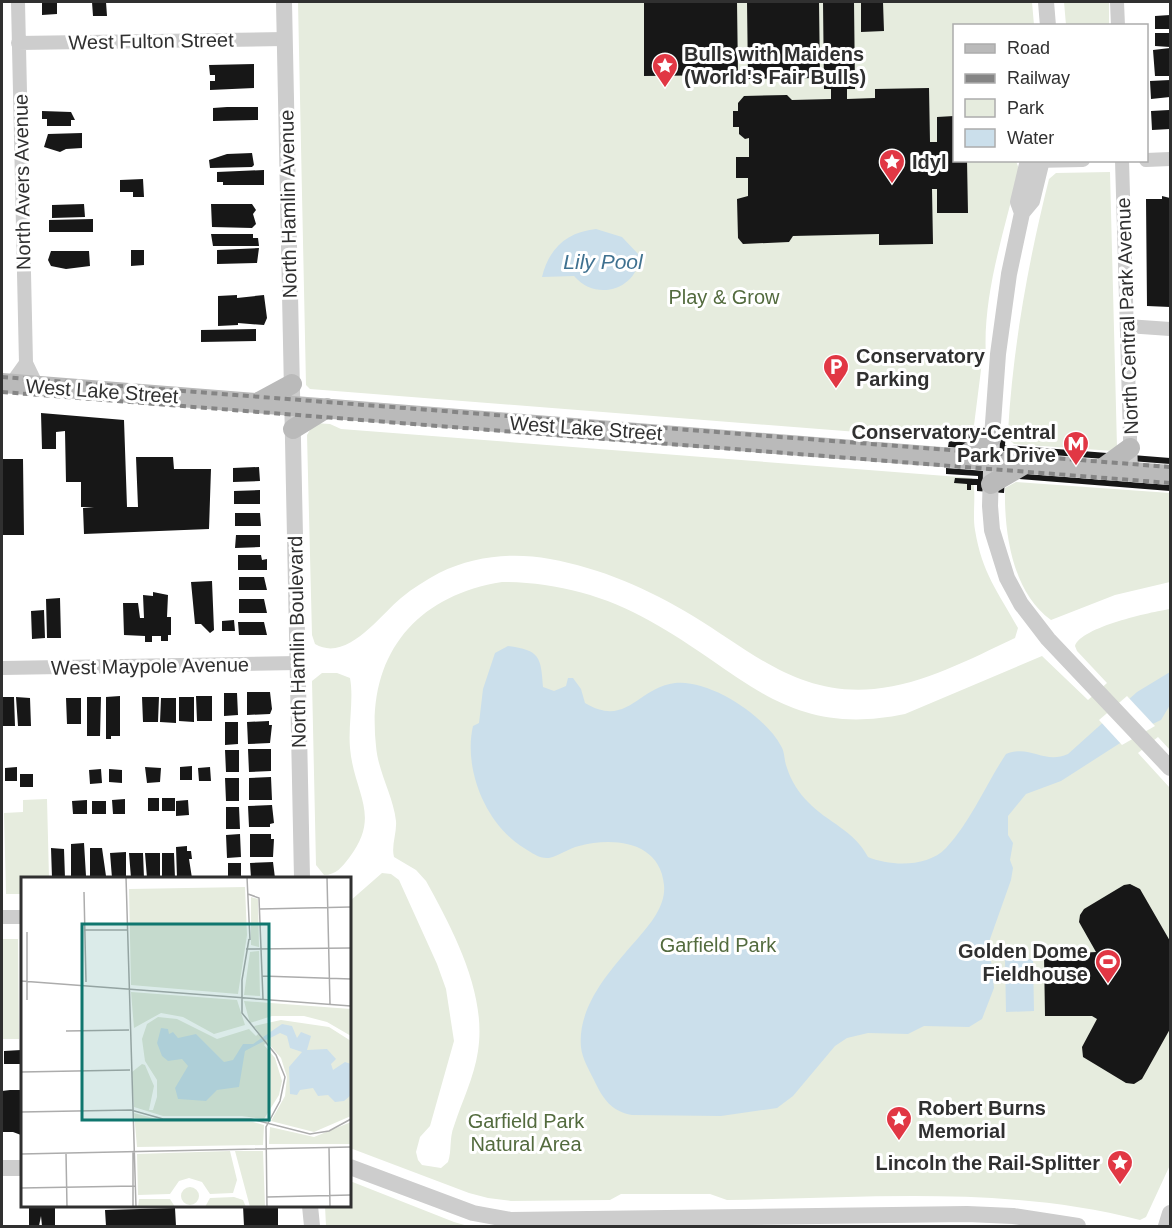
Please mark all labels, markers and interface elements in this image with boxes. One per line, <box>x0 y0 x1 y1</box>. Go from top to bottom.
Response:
legend <box>953 24 1148 162</box>
street label: West Fulton Street <box>68 29 234 53</box>
text: Road <box>1007 38 1050 58</box>
place label: Bulls with Maidens (World's Fair Bulls) <box>684 43 866 88</box>
place icon: Bulls with Maidens (World's Fair Bulls) <box>650 51 680 89</box>
text: Railway <box>1007 68 1070 88</box>
street label: North Avers Avenue <box>9 94 35 270</box>
text: Park <box>1007 98 1045 118</box>
street label: North Hamlin Avenue <box>275 110 301 298</box>
text: Water <box>1007 128 1054 148</box>
place icon: Idyl <box>877 147 907 185</box>
place label: Idyl <box>912 151 946 173</box>
street label: North Central Park Avenue <box>1112 197 1142 435</box>
water label: Lily Pool <box>563 250 644 273</box>
park label: Play & Grow <box>668 286 780 308</box>
place label: Conservatory Parking <box>856 345 986 390</box>
parking icon: Conservatory Parking <box>821 352 851 390</box>
street label: West Lake Street <box>25 375 180 407</box>
street label: West Lake Street <box>509 412 664 444</box>
place label: Conservatory-Central Park Drive <box>851 421 1056 466</box>
metro station icon: Conservatory-Central Park Drive <box>1061 429 1091 467</box>
street label: North Hamlin Boulevard <box>284 536 310 748</box>
street label: West Maypole Avenue <box>51 653 249 679</box>
inset map <box>21 877 351 1207</box>
park label: Garfield Park <box>660 934 777 956</box>
place label: Golden Dome Fieldhouse <box>958 940 1088 985</box>
sports icon: Golden Dome Fieldhouse <box>1093 947 1123 985</box>
place label: Robert Burns Memorial <box>918 1097 1046 1142</box>
place icon: Robert Burns Memorial <box>884 1104 914 1142</box>
park label: Garfield Park Natural Area <box>468 1110 585 1155</box>
place icon: Lincoln the Rail-Splitter <box>1105 1148 1135 1186</box>
place label: Lincoln the Rail-Splitter <box>876 1152 1100 1174</box>

